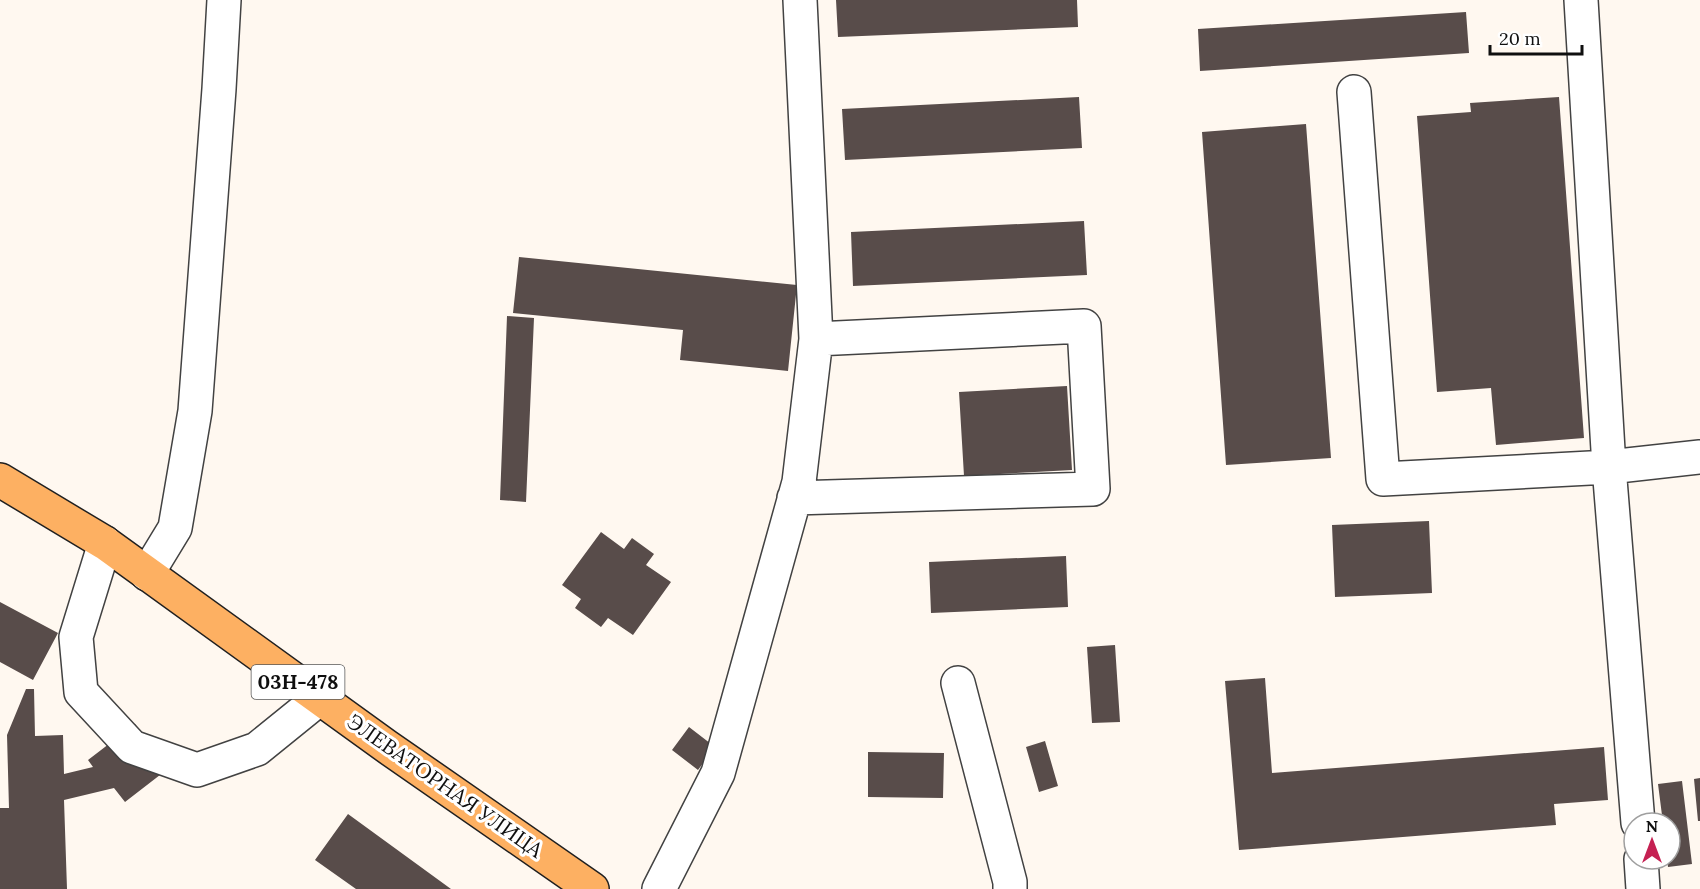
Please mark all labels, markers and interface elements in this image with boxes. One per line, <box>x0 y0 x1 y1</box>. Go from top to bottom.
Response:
scale bar <box>1490 18 1582 56</box>
text: 20 m <box>1499 27 1541 50</box>
road number: 03Н-478 <box>252 665 344 699</box>
street label: ЭЛЕВАТОРНАЯ УЛИЦА <box>342 708 549 864</box>
north arrow <box>1622 811 1682 871</box>
text: N <box>1646 816 1658 836</box>

